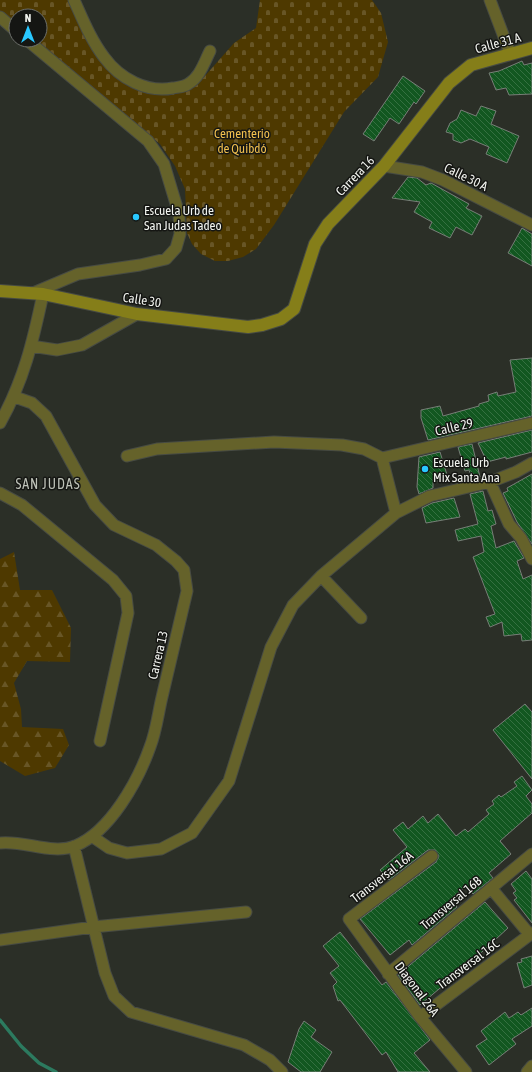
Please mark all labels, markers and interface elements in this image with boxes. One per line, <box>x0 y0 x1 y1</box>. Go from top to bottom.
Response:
north arrow <box>8 8 48 48</box>
text: N <box>25 12 31 24</box>
street label: Calle 31 A <box>473 30 523 56</box>
park label: Cementerio de Quibdó <box>214 126 270 156</box>
street label: Carrera 16 <box>333 153 377 199</box>
street label: Calle 30 A <box>442 160 491 194</box>
place label: Escuela Urb de San Judas Tadeo <box>144 203 222 233</box>
marker: Escuela Urb de San Judas Tadeo <box>131 212 141 222</box>
street label: Calle 30 <box>122 290 162 310</box>
street label: Calle 29 <box>434 415 474 439</box>
place label: Escuela Urb Mix Santa Ana <box>433 455 500 485</box>
marker: Escuela Urb Mix Santa Ana <box>420 464 430 474</box>
district label: SAN JUDAS <box>15 476 81 492</box>
street label: Carrera 13 <box>145 629 171 681</box>
street label: Transversal 16A <box>348 848 417 906</box>
street label: Transversal 16B <box>418 873 485 933</box>
street label: Transversal 16C <box>434 936 502 992</box>
street label: Diagonal 26A <box>392 959 443 1020</box>

